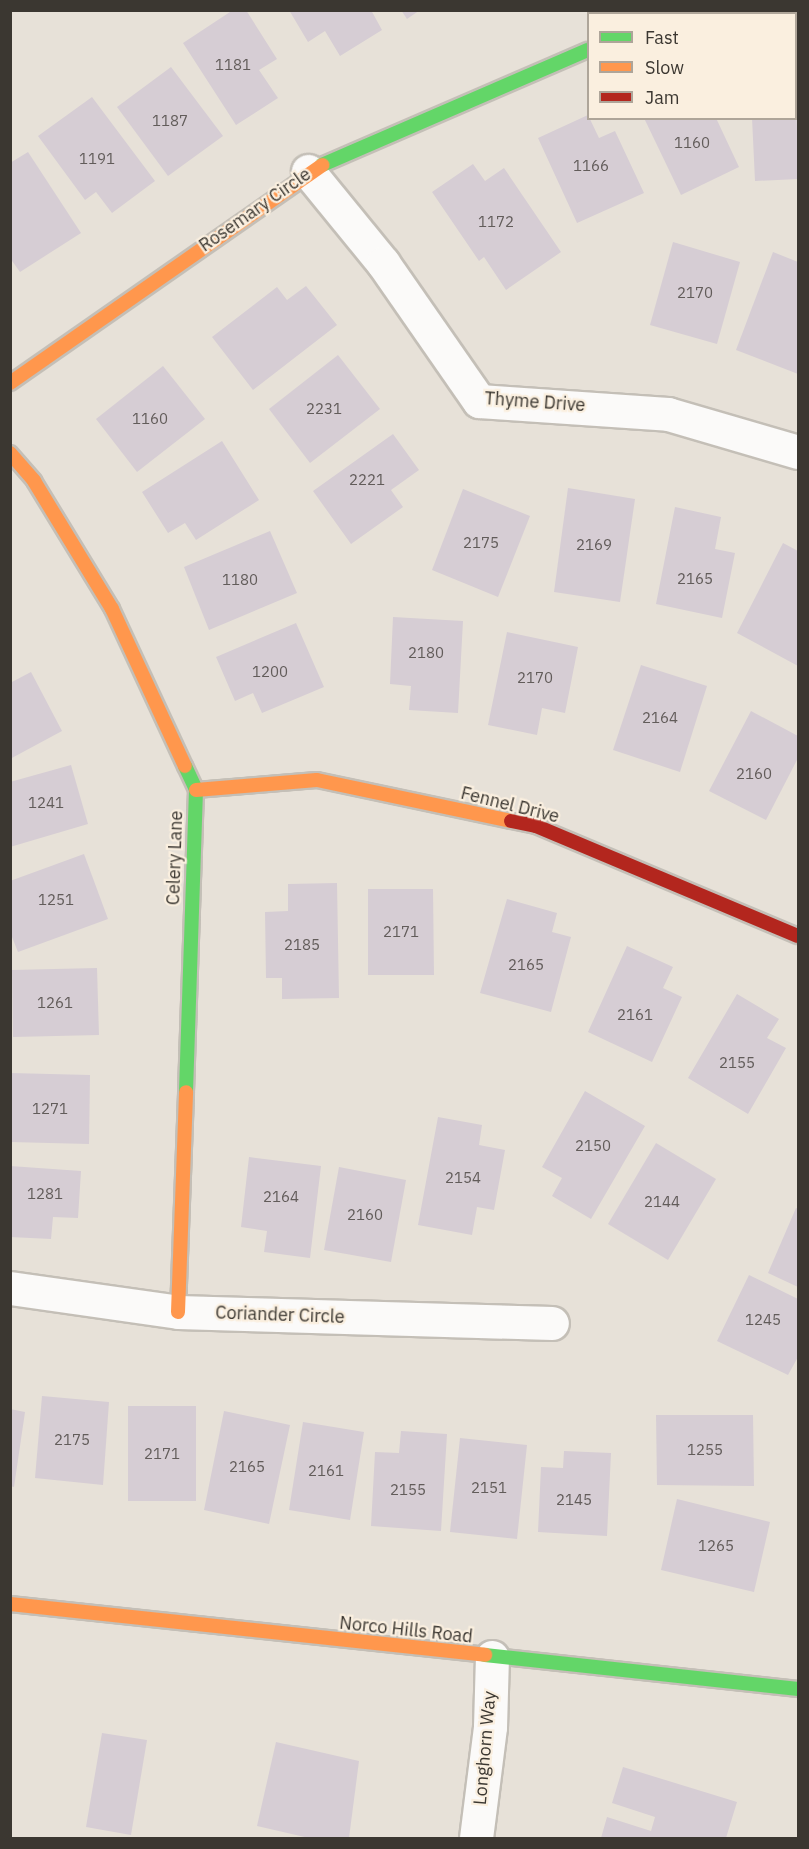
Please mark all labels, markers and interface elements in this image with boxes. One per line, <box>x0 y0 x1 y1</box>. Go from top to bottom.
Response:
legend <box>587 12 797 120</box>
text: Fast <box>645 26 679 49</box>
house number: 1181 <box>215 56 251 74</box>
text: Slow <box>645 56 684 79</box>
text: Jam <box>645 86 680 109</box>
house number: 1187 <box>152 112 188 130</box>
house number: 1160 <box>674 134 710 152</box>
house number: 1191 <box>79 150 115 168</box>
house number: 1166 <box>573 157 609 175</box>
street label: Rosemary Circle <box>195 163 315 257</box>
house number: 1172 <box>478 213 514 231</box>
house number: 2170 <box>677 284 713 302</box>
street label: Thyme Drive <box>484 388 586 416</box>
house number: 2231 <box>306 400 342 418</box>
house number: 1160 <box>132 410 168 428</box>
house number: 2221 <box>349 471 385 489</box>
house number: 2175 <box>463 534 499 552</box>
house number: 2169 <box>576 536 612 554</box>
house number: 2165 <box>677 570 713 588</box>
house number: 1180 <box>222 571 258 589</box>
house number: 2180 <box>408 644 444 662</box>
house number: 1200 <box>252 663 288 681</box>
house number: 2170 <box>517 669 553 687</box>
house number: 2164 <box>642 709 678 727</box>
house number: 2160 <box>736 765 772 783</box>
street label: Fennel Drive <box>459 782 561 828</box>
house number: 1241 <box>28 794 64 812</box>
street label: Celery Lane <box>163 810 187 906</box>
house number: 1251 <box>38 891 74 909</box>
house number: 2171 <box>383 923 419 941</box>
house number: 2185 <box>284 936 320 954</box>
house number: 2165 <box>508 956 544 974</box>
house number: 1261 <box>37 994 73 1012</box>
house number: 2161 <box>617 1006 653 1024</box>
house number: 2155 <box>719 1054 755 1072</box>
house number: 1271 <box>32 1100 68 1118</box>
house number: 2150 <box>575 1137 611 1155</box>
house number: 2154 <box>445 1169 481 1187</box>
house number: 1281 <box>27 1185 63 1203</box>
house number: 2164 <box>263 1188 299 1206</box>
house number: 2144 <box>644 1193 680 1211</box>
house number: 2160 <box>347 1206 383 1224</box>
street label: Coriander Circle <box>215 1302 345 1328</box>
house number: 1245 <box>745 1311 781 1329</box>
house number: 2175 <box>54 1431 90 1449</box>
house number: 1255 <box>687 1441 723 1459</box>
house number: 2171 <box>144 1445 180 1463</box>
house number: 2165 <box>229 1458 265 1476</box>
house number: 2161 <box>308 1462 344 1480</box>
house number: 2151 <box>471 1479 507 1497</box>
house number: 2155 <box>390 1481 426 1499</box>
house number: 2145 <box>556 1491 592 1509</box>
house number: 1265 <box>698 1537 734 1555</box>
street label: Norco Hills Road <box>338 1612 474 1648</box>
street label: Longhorn Way <box>469 1690 501 1806</box>

